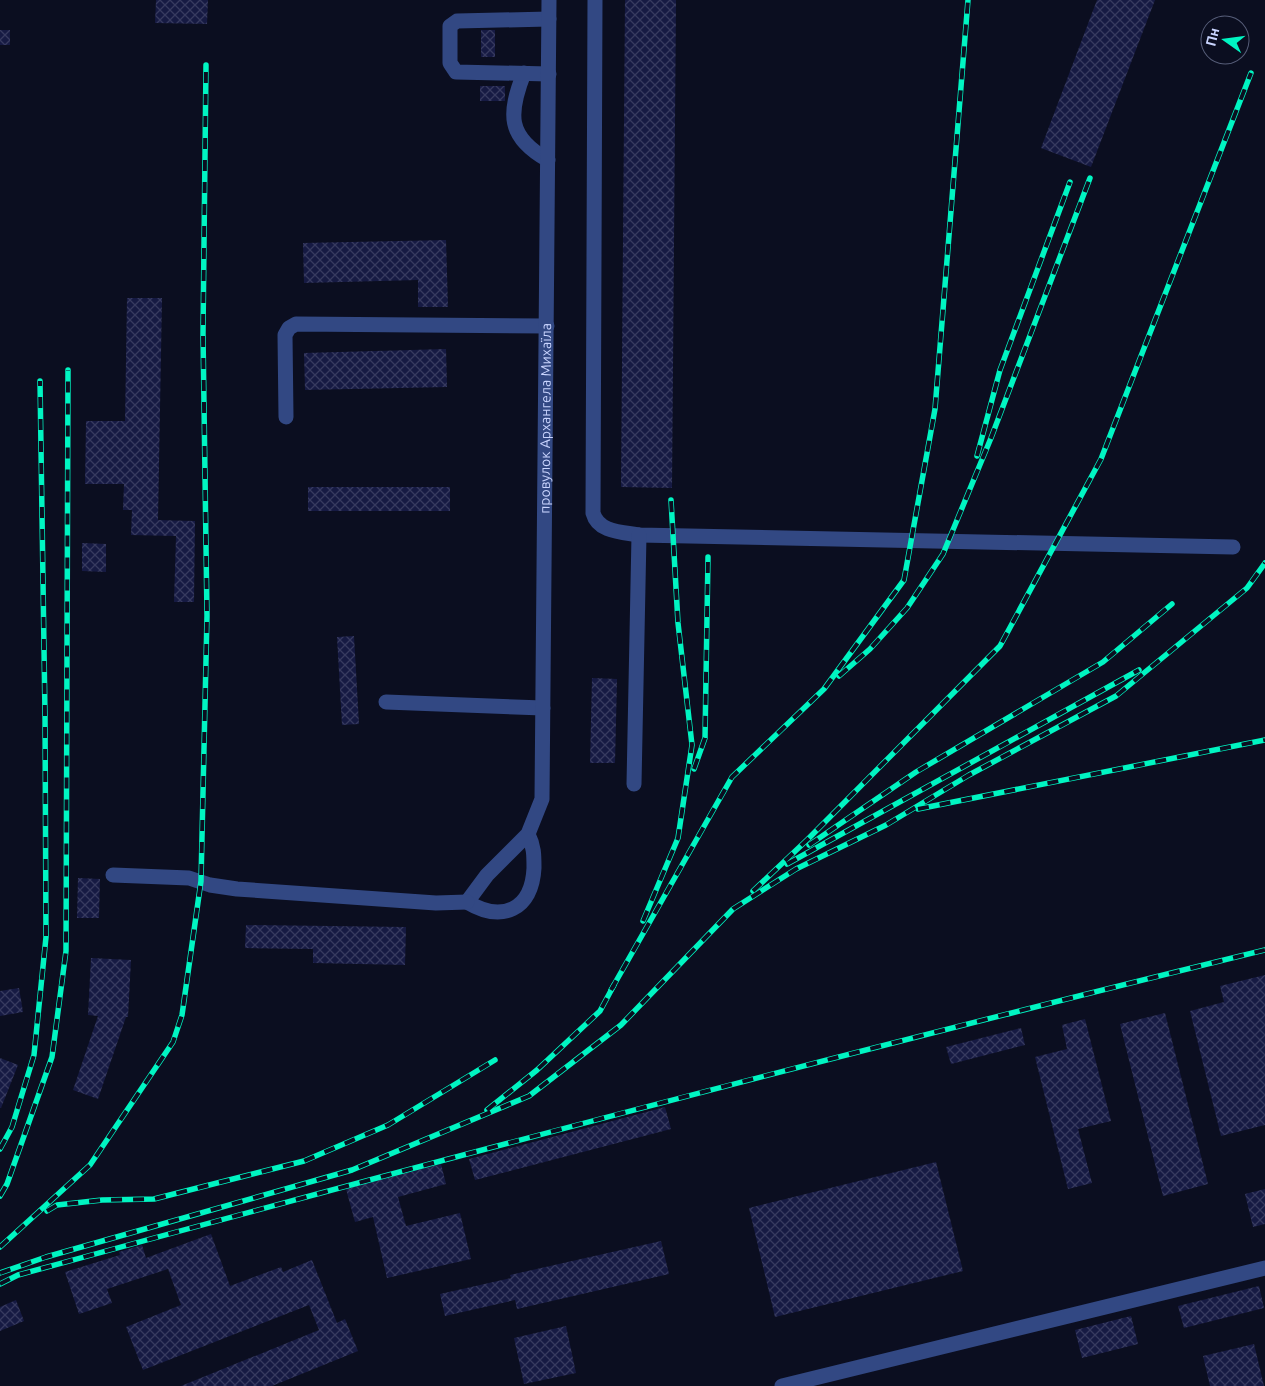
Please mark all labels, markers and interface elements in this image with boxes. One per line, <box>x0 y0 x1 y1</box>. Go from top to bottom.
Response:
north arrow <box>1200 15 1250 65</box>
text: Пн <box>1202 26 1222 48</box>
street label: провулок Архангела Михаїла <box>536 323 554 514</box>

